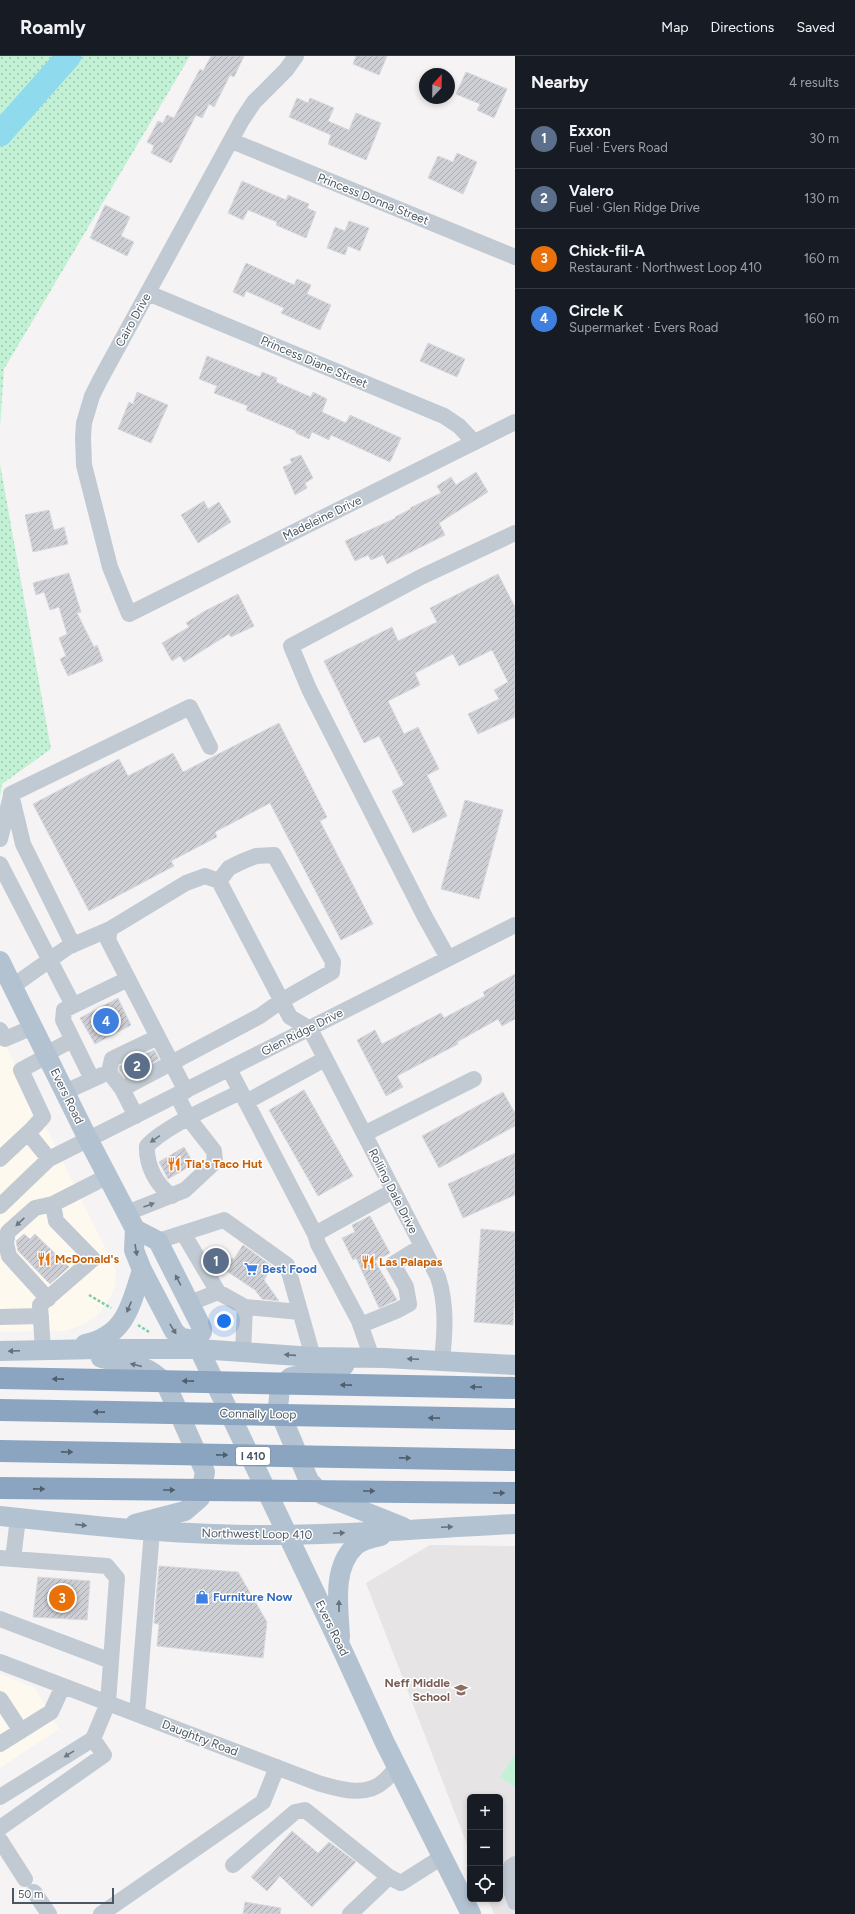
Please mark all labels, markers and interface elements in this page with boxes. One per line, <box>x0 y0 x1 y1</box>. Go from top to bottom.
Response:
text: Roamly <box>20 16 86 39</box>
text: Map <box>661 19 689 36</box>
text: Directions <box>711 19 774 36</box>
text: Saved <box>796 19 835 36</box>
north arrow <box>419 68 455 104</box>
text: Nearby <box>531 72 589 92</box>
text: 4 results <box>789 75 839 90</box>
text: Exxon <box>569 122 611 140</box>
text: 1 <box>541 131 547 146</box>
text: 30 m <box>809 131 839 146</box>
text: Fuel · Evers Road <box>569 140 668 155</box>
street label: Princess Donna Street <box>315 170 431 228</box>
text: Valero <box>569 182 614 200</box>
text: 2 <box>540 191 548 206</box>
text: 130 m <box>804 191 839 206</box>
text: Fuel · Glen Ridge Drive <box>569 200 700 215</box>
text: Chick-fil-A <box>569 242 645 260</box>
text: 3 <box>540 251 548 266</box>
text: 160 m <box>804 251 839 266</box>
text: Restaurant · Northwest Loop 410 <box>569 260 762 275</box>
street label: Cairo Drive <box>113 290 154 349</box>
text: Circle K <box>569 302 623 320</box>
text: 4 <box>540 311 548 326</box>
text: 160 m <box>804 311 839 326</box>
text: Supermarket · Evers Road <box>569 320 718 335</box>
street label: Princess Diane Street <box>259 333 370 391</box>
street label: Madeleine Drive <box>280 493 364 543</box>
street label: Glen Ridge Drive <box>259 1005 345 1059</box>
pin: 4 <box>93 1006 119 1036</box>
pin: 2 <box>124 1051 150 1081</box>
street label: Evers Road <box>48 1066 86 1126</box>
one-way arrow <box>150 1135 161 1143</box>
street label: Rolling Dale Drive <box>366 1146 421 1236</box>
restaurant icon: Tia's Taco Hut <box>166 1156 182 1172</box>
place label: Tia's Taco Hut <box>185 1157 263 1171</box>
one-way arrow <box>144 1201 156 1207</box>
one-way arrow <box>15 1217 25 1227</box>
one-way arrow <box>133 1244 139 1257</box>
pin: 1 <box>203 1246 229 1276</box>
restaurant icon: McDonald's <box>36 1251 52 1267</box>
place label: McDonald's <box>55 1252 119 1266</box>
restaurant icon: Las Palapas <box>360 1254 376 1270</box>
place label: Las Palapas <box>379 1255 443 1269</box>
supermarket icon: Best Food <box>243 1261 259 1277</box>
place label: Best Food <box>262 1262 317 1276</box>
one-way arrow <box>175 1275 182 1286</box>
one-way arrow <box>126 1302 132 1314</box>
your location <box>214 1311 234 1331</box>
one-way arrow <box>170 1324 177 1335</box>
one-way arrow <box>8 1347 20 1354</box>
one-way arrow <box>284 1352 296 1359</box>
one-way arrow <box>407 1356 419 1363</box>
one-way arrow <box>129 1361 142 1367</box>
one-way arrow <box>51 1376 64 1382</box>
one-way arrow <box>182 1378 194 1385</box>
one-way arrow <box>340 1381 352 1388</box>
one-way arrow <box>469 1384 482 1390</box>
street label: Connally Loop <box>219 1406 297 1422</box>
one-way arrow <box>92 1409 105 1415</box>
one-way arrow <box>428 1414 440 1421</box>
road number: I 410 <box>236 1447 270 1465</box>
one-way arrow <box>61 1449 73 1456</box>
one-way arrow <box>216 1452 229 1458</box>
one-way arrow <box>399 1455 412 1461</box>
one-way arrow <box>33 1486 46 1492</box>
one-way arrow <box>163 1487 176 1493</box>
one-way arrow <box>363 1488 376 1494</box>
one-way arrow <box>493 1489 505 1496</box>
one-way arrow <box>75 1521 87 1528</box>
one-way arrow <box>441 1524 454 1530</box>
street label: Northwest Loop 410 <box>202 1526 313 1542</box>
one-way arrow <box>333 1530 346 1536</box>
pin: 3 <box>49 1583 75 1613</box>
shop icon: Furniture Now <box>194 1589 210 1605</box>
place label: Furniture Now <box>213 1590 293 1604</box>
street label: Evers Road <box>313 1598 351 1658</box>
one-way arrow <box>336 1600 343 1612</box>
place label: Neff Middle School <box>384 1676 450 1704</box>
school or university icon: Neff Middle School <box>453 1682 469 1698</box>
street label: Daughtry Road <box>160 1717 240 1759</box>
one-way arrow <box>64 1750 74 1758</box>
map controls <box>467 1794 503 1902</box>
button: + <box>467 1794 503 1830</box>
button: − <box>467 1830 503 1866</box>
button: locate <box>467 1866 503 1902</box>
scale bar <box>12 1886 114 1905</box>
text: 50 m <box>18 1888 43 1901</box>

